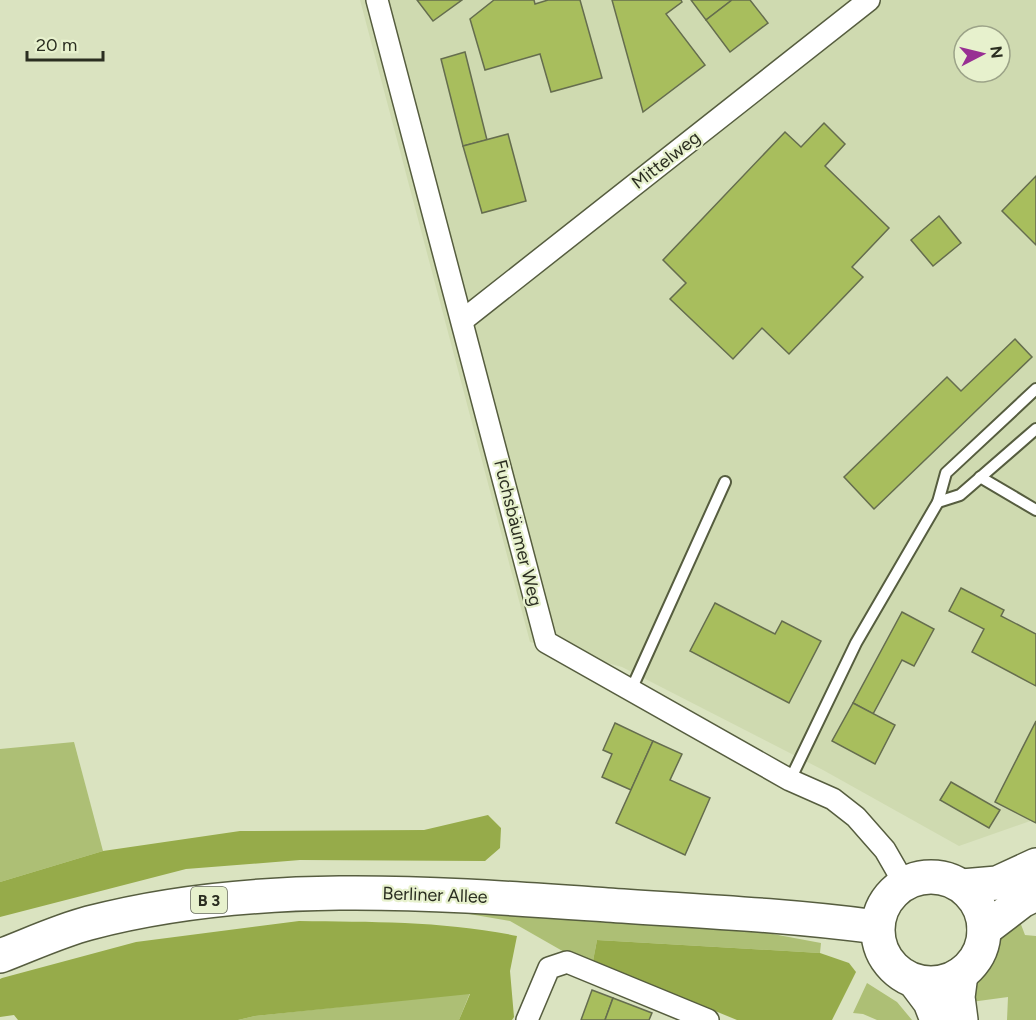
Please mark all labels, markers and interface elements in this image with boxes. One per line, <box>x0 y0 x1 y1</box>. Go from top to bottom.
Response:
scale bar <box>27 24 104 62</box>
north arrow <box>952 24 1012 84</box>
text: 20 m <box>36 34 77 56</box>
text: N <box>986 45 1007 60</box>
street label: Mittelweg <box>627 126 705 194</box>
street label: Fuchsbäumer Weg <box>489 457 547 609</box>
street label: Berliner Allee <box>382 882 488 908</box>
road number: B 3 <box>191 887 227 913</box>

